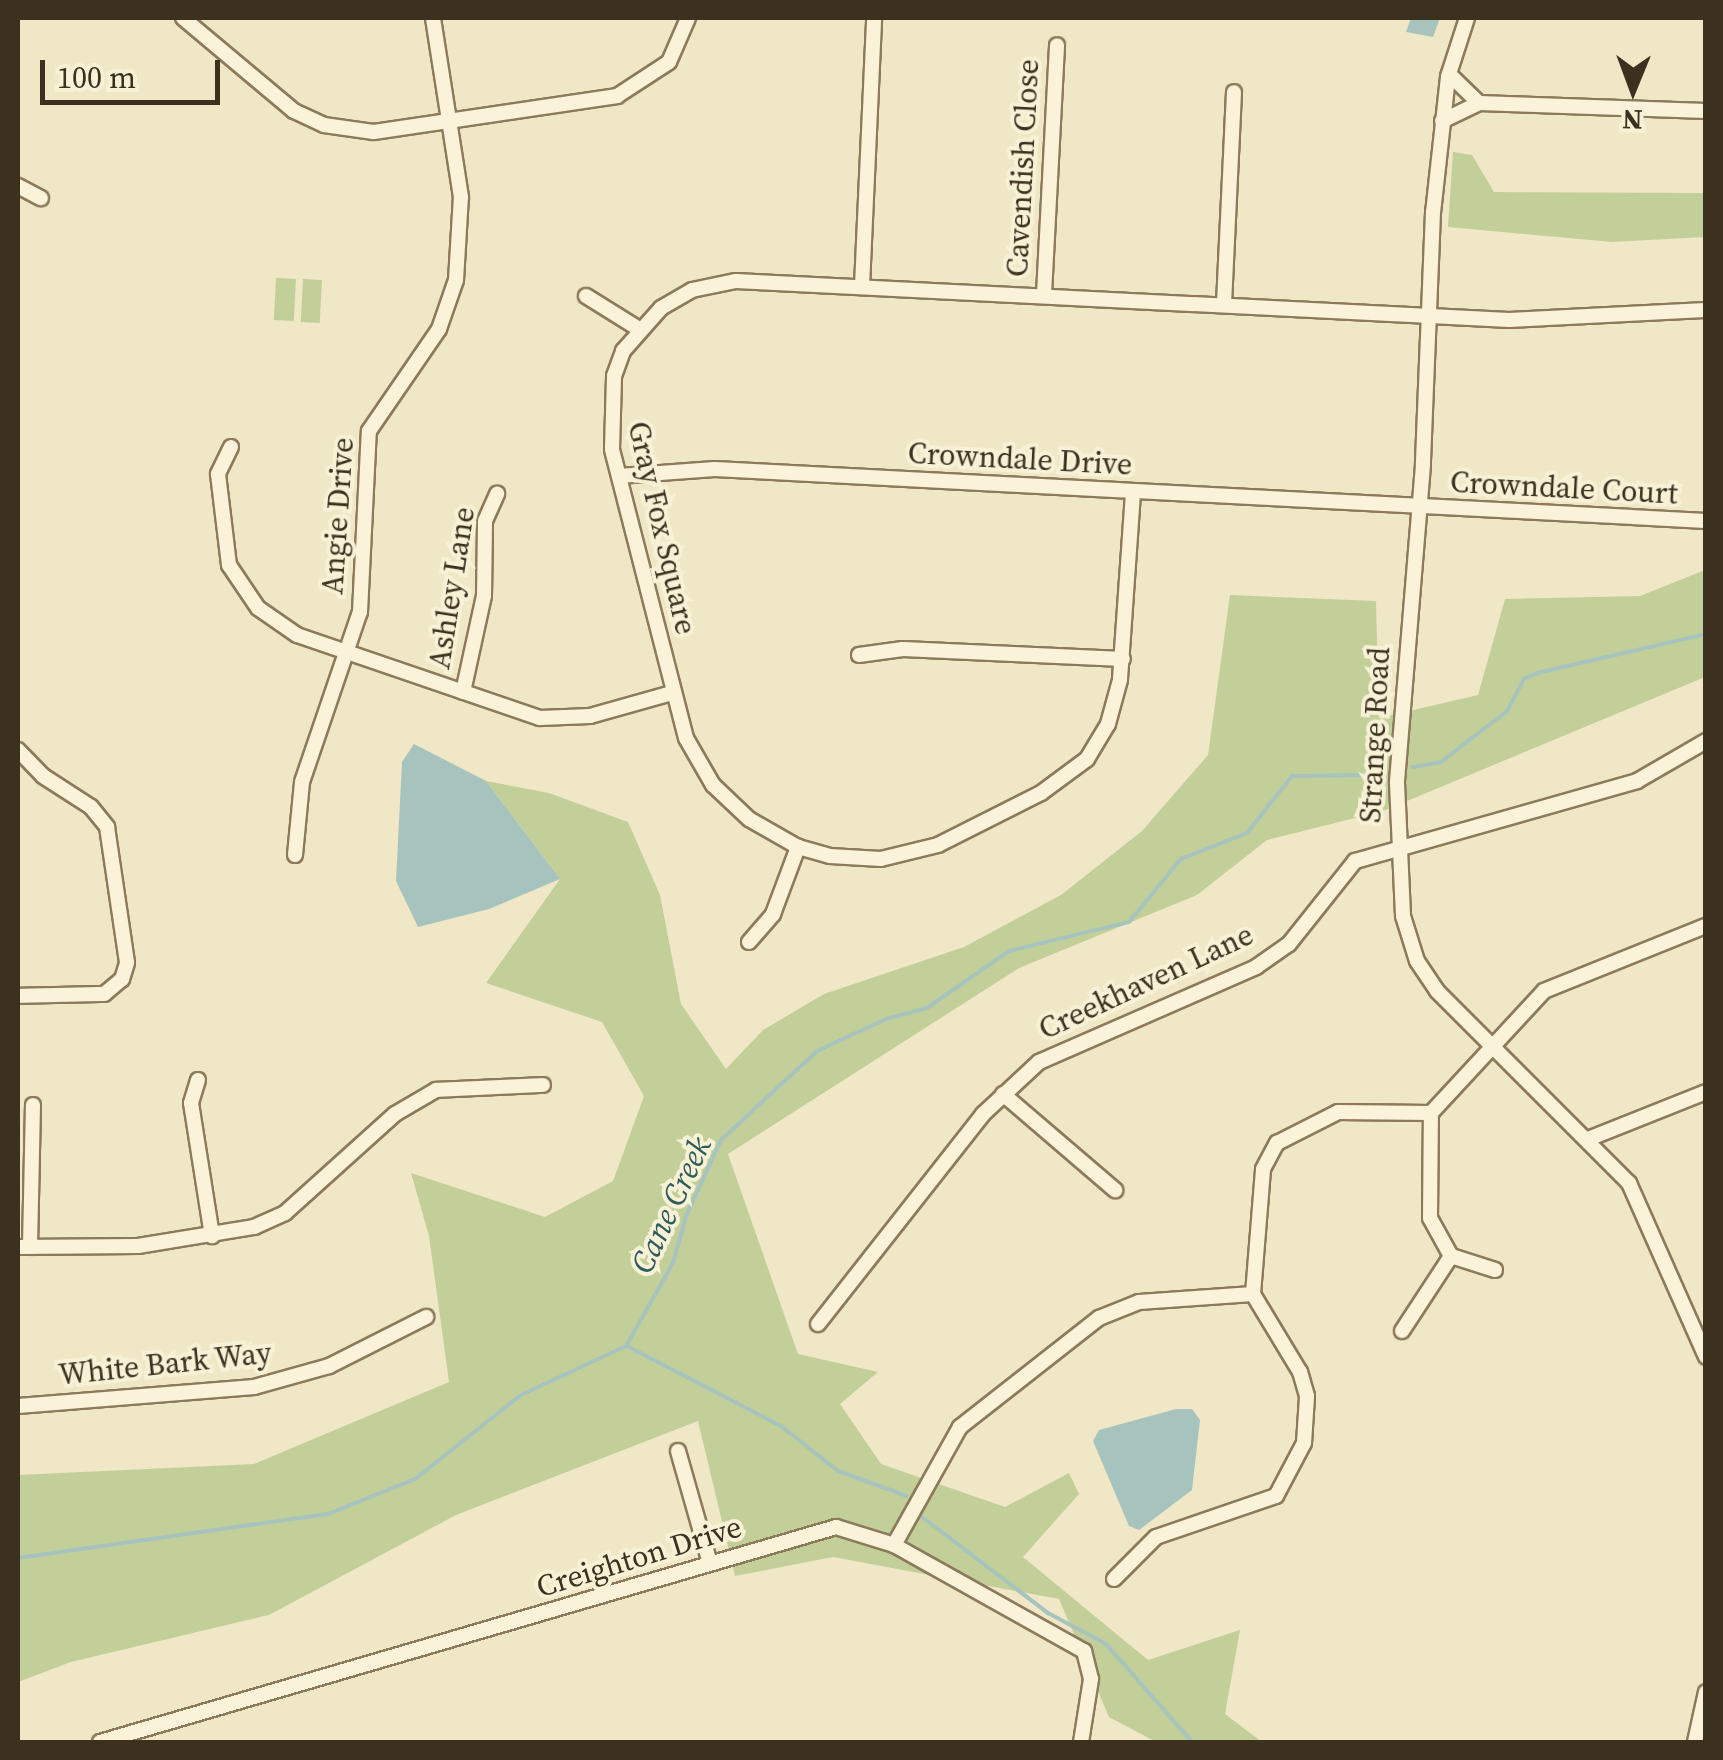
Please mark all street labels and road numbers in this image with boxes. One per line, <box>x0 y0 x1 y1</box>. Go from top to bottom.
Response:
street label: Cavendish Close <box>999 58 1047 278</box>
street label: Gray Fox Square <box>620 418 704 638</box>
street label: Crowndale Drive <box>907 435 1133 483</box>
street label: Angie Drive <box>315 436 361 596</box>
street label: Crowndale Court <box>1449 464 1679 512</box>
street label: Ashley Lane <box>421 504 483 672</box>
street label: Strange Road <box>1352 646 1398 824</box>
street label: Creekhaven Lane <box>1033 917 1259 1047</box>
street label: White Bark Way <box>56 1335 274 1393</box>
street label: Creighton Drive <box>532 1509 746 1605</box>

